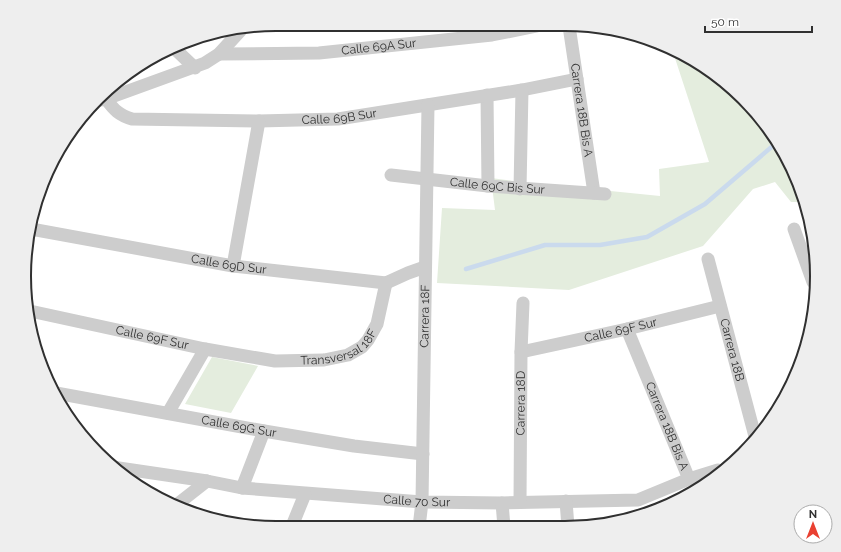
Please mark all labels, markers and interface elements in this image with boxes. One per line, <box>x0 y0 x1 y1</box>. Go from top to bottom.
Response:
scale bar <box>705 8 812 34</box>
text: 50 m <box>711 15 739 29</box>
street label: Calle 69A Sur <box>341 36 418 58</box>
street label: Carrera 18B Bis A <box>568 62 595 158</box>
street label: Calle 69B Sur <box>302 106 379 127</box>
street label: Calle 69C Bis Sur <box>449 175 546 197</box>
street label: Calle 69D Sur <box>190 251 268 277</box>
street label: Carrera 18F <box>417 284 432 348</box>
street label: Calle 69F Sur <box>583 315 659 345</box>
street label: Carrera 18B <box>717 317 747 383</box>
street label: Calle 69F Sur <box>114 323 191 352</box>
street label: Transversal 18F <box>300 327 380 367</box>
street label: Carrera 18D <box>513 370 528 435</box>
street label: Carrera 18B Bis A <box>643 380 692 472</box>
street label: Calle 69G Sur <box>200 413 278 440</box>
street label: Calle 70 Sur <box>383 492 451 509</box>
north arrow <box>793 504 833 544</box>
text: N <box>809 508 817 521</box>

